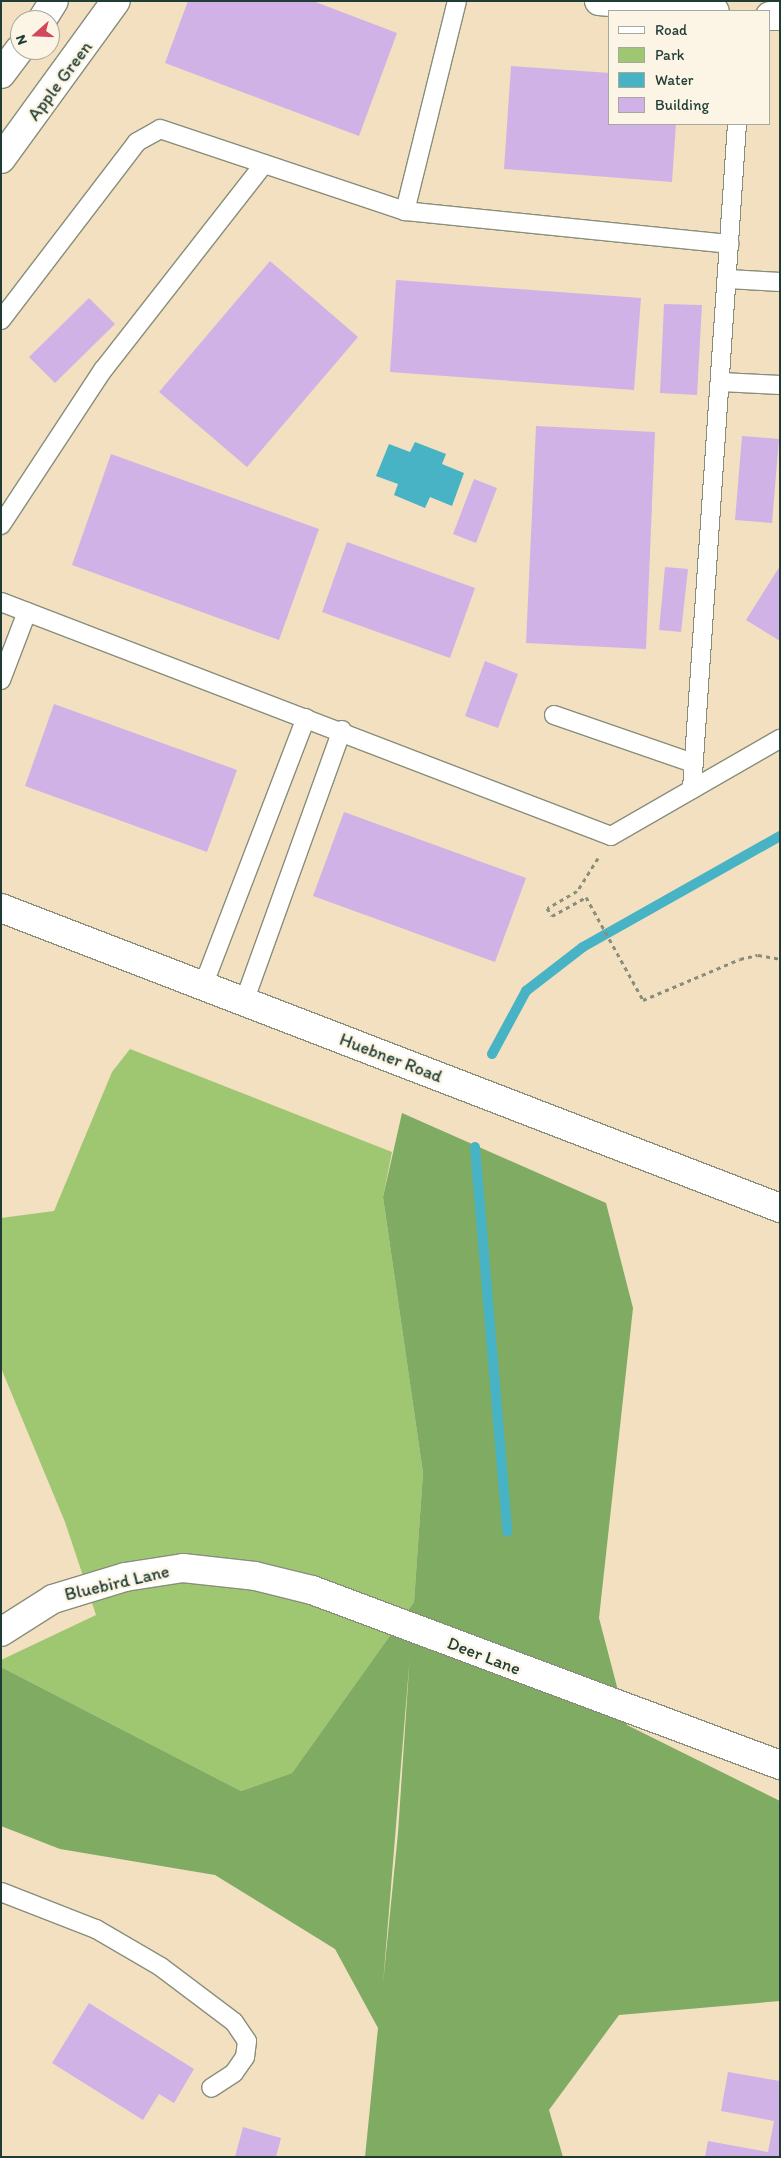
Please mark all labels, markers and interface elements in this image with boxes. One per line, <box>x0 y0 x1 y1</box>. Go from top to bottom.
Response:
north arrow <box>10 10 60 60</box>
legend <box>608 10 771 125</box>
text: Road <box>655 21 687 39</box>
text: N <box>12 33 31 47</box>
street label: Apple Green <box>23 37 97 125</box>
text: Park <box>655 46 685 64</box>
text: Water <box>655 71 693 89</box>
text: Building <box>655 96 709 114</box>
street label: Huebner Road <box>336 1028 446 1088</box>
street label: Bluebird Lane <box>62 1560 172 1606</box>
street label: Deer Lane <box>444 1632 524 1680</box>

